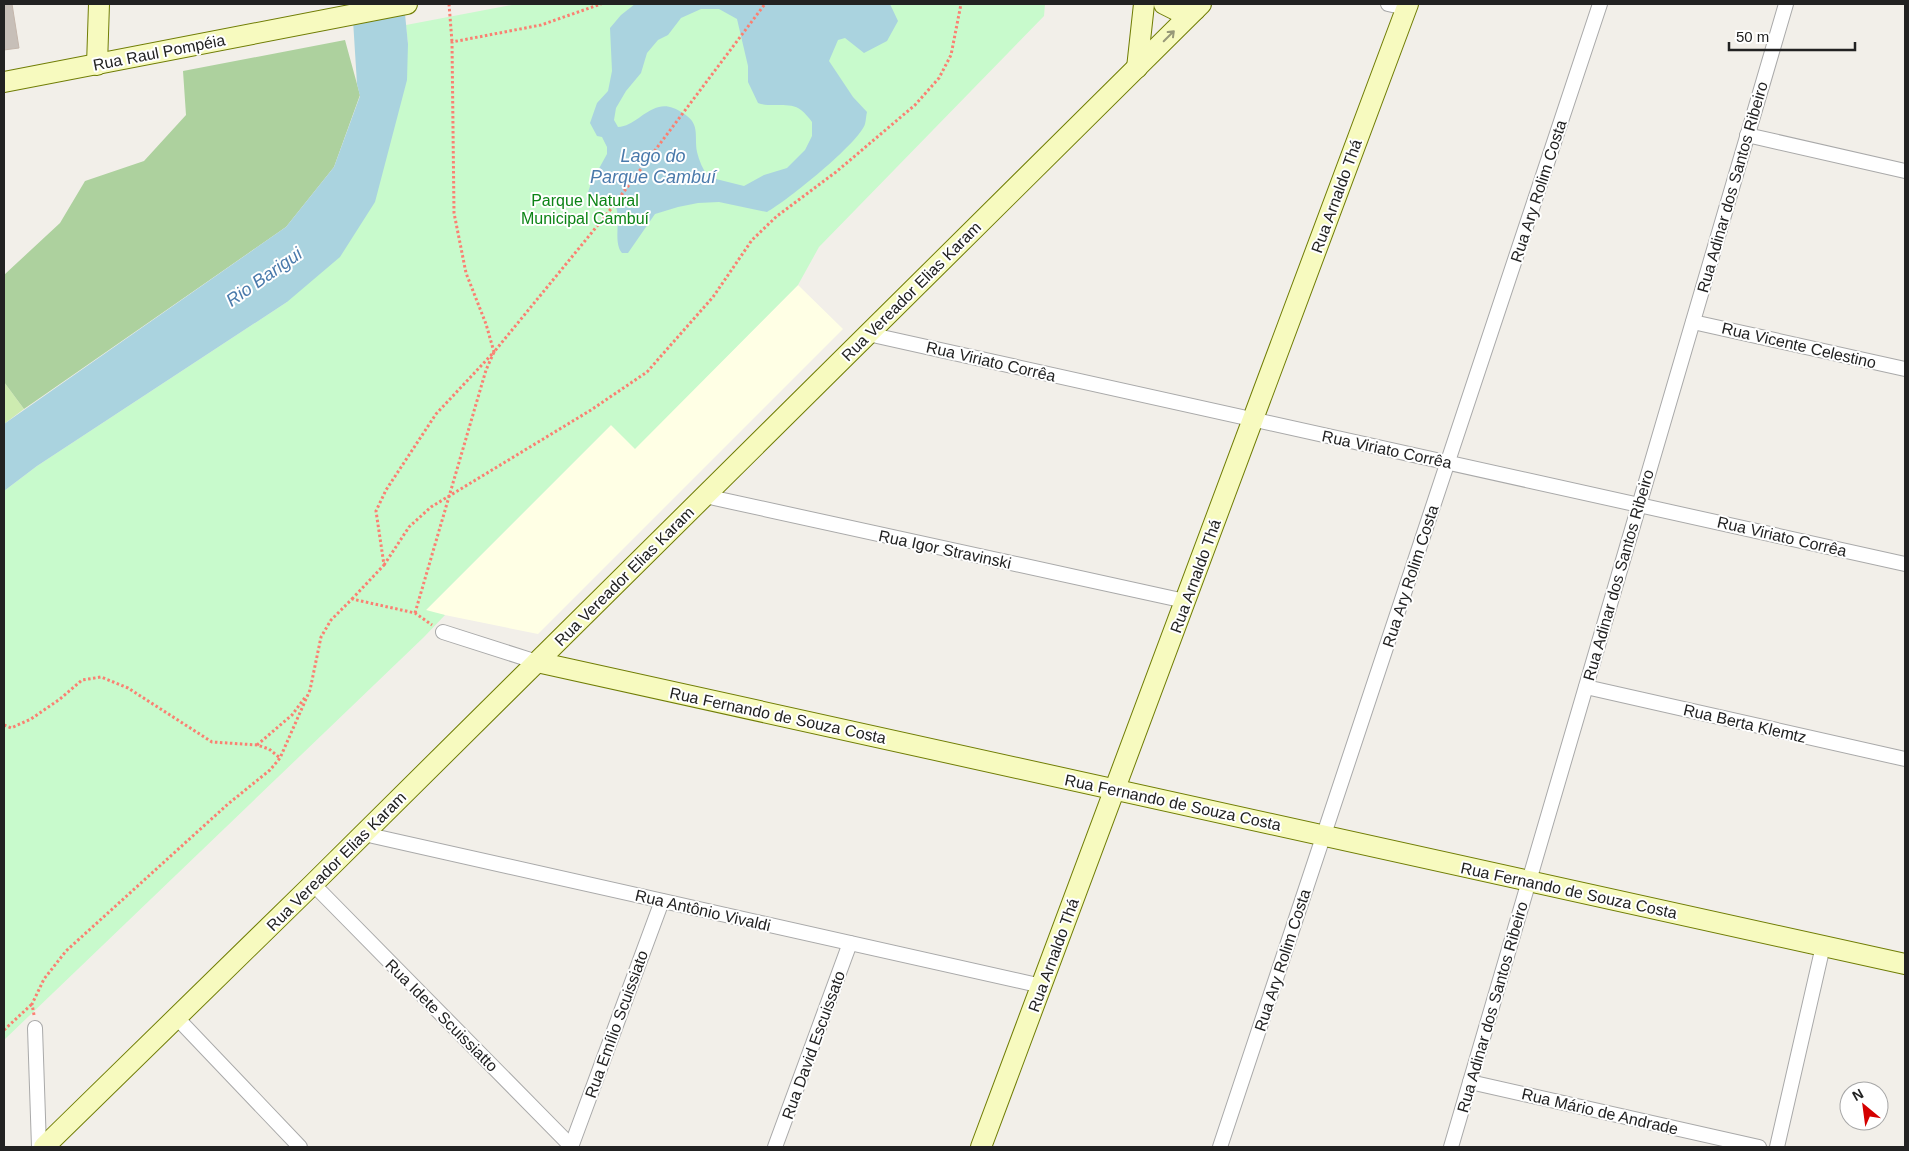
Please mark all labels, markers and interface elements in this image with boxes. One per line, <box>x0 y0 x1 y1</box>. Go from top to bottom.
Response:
scale bar <box>1729 20 1855 52</box>
text: 50 m <box>1736 28 1769 45</box>
one-way arrow <box>1163 30 1175 42</box>
street label: Rua Raul Pompéia <box>92 31 227 74</box>
street label: Rua Adinar dos Santos Ribeiro <box>1694 80 1771 295</box>
street label: Rua Ary Rolim Costa <box>1507 118 1570 264</box>
street label: Rua Arnaldo Thá <box>1308 137 1365 255</box>
water label: Lago do Parque Cambuí <box>590 146 718 187</box>
park label: Parque Natural Municipal Cambuí <box>521 192 650 227</box>
street label: Rua Vereador Elias Karam <box>838 218 984 364</box>
water label: Rio Barigui <box>222 243 307 310</box>
street label: Rua Vicente Celestino <box>1720 319 1878 372</box>
street label: Rua Viriato Corrêa <box>925 338 1057 385</box>
street label: Rua Viriato Corrêa <box>1320 427 1453 472</box>
street label: Rua Adinar dos Santos Ribeiro <box>1580 468 1657 683</box>
street label: Rua Vereador Elias Karam <box>551 503 697 649</box>
street label: Rua Ary Rolim Costa <box>1379 503 1442 649</box>
street label: Rua Viriato Corrêa <box>1716 513 1848 560</box>
street label: Rua Arnaldo Thá <box>1167 517 1224 635</box>
street label: Rua Igor Stravinski <box>877 527 1013 572</box>
street label: Rua Fernando de Souza Costa <box>668 684 888 747</box>
street label: Rua Berta Klemtz <box>1682 701 1808 746</box>
street label: Rua Fernando de Souza Costa <box>1063 771 1283 834</box>
street label: Rua Vereador Elias Karam <box>263 788 409 934</box>
street label: Rua Fernando de Souza Costa <box>1459 859 1679 922</box>
street label: Rua Antônio Vivaldi <box>634 887 772 934</box>
street label: Rua Ary Rolim Costa <box>1251 887 1314 1033</box>
street label: Rua Arnaldo Thá <box>1025 896 1082 1014</box>
street label: Rua Adinar dos Santos Ribeiro <box>1454 900 1531 1115</box>
street label: Rua Emílio Scuissiato <box>582 948 651 1100</box>
street label: Rua Idete Scuissiatto <box>382 956 501 1075</box>
street label: Rua David Escuissato <box>779 969 848 1122</box>
north arrow <box>1839 1081 1889 1131</box>
street label: Rua Mário de Andrade <box>1520 1085 1680 1138</box>
text: N <box>1849 1085 1866 1104</box>

